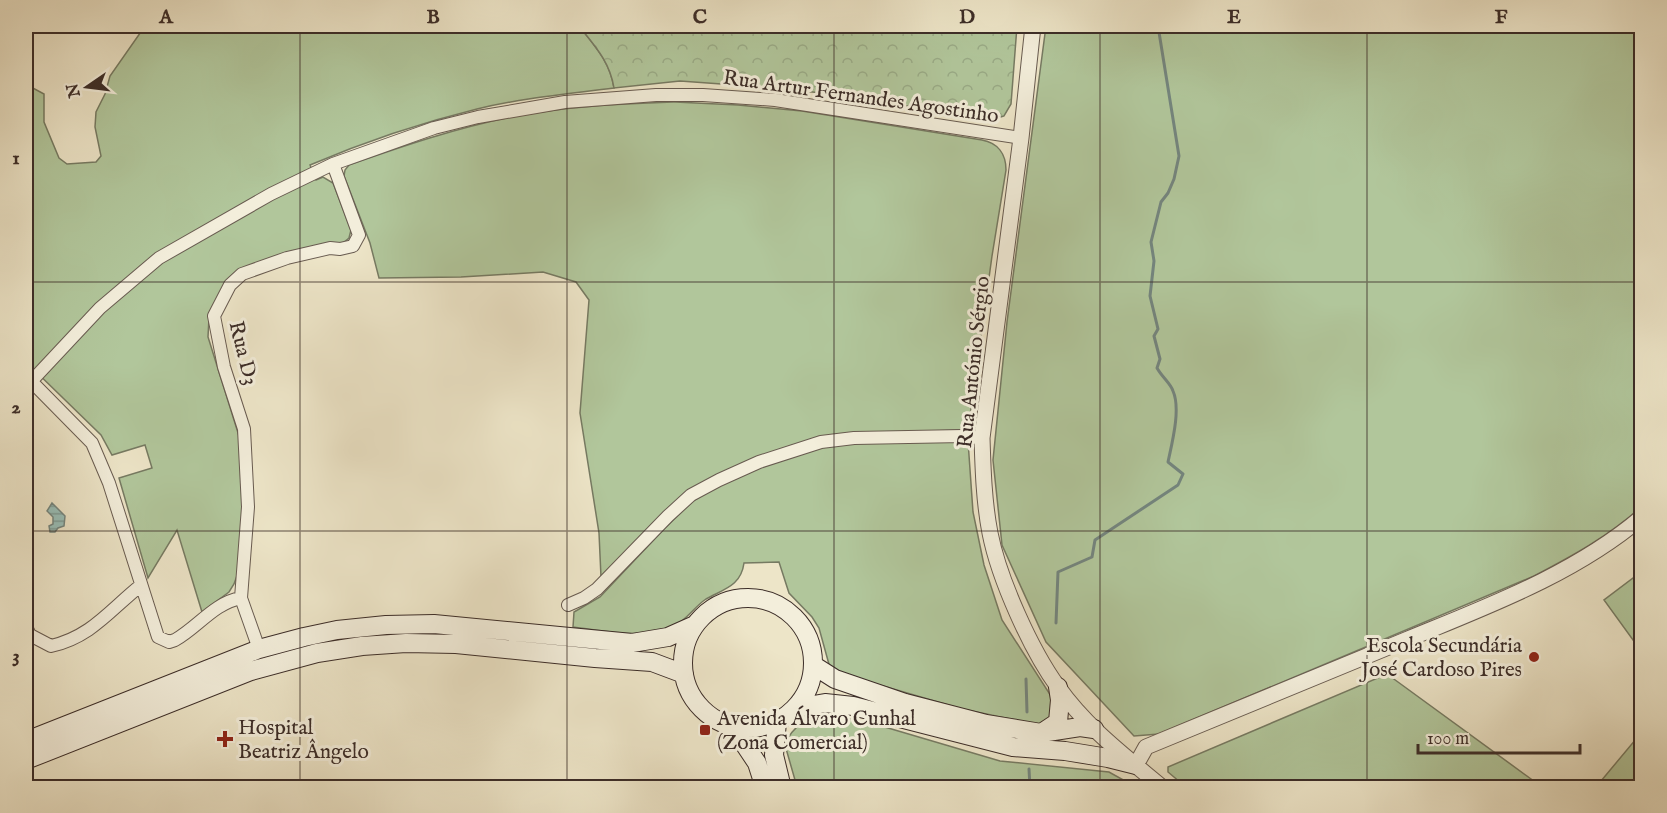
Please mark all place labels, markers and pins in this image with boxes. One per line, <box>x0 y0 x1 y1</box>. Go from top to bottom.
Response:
place label: Escola Secundária José Cardoso Pires <box>1359 633 1523 684</box>
marker: Escola Secundária José Cardoso Pires <box>1527 650 1541 664</box>
place label: Avenida Álvaro Cunhal (Zona Comercial) <box>716 705 916 757</box>
place label: Hospital Beatriz Ângelo <box>238 715 369 766</box>
marker: Avenida Álvaro Cunhal (Zona Comercial) <box>698 723 712 737</box>
marker: Hospital Beatriz Ângelo <box>216 730 234 748</box>

